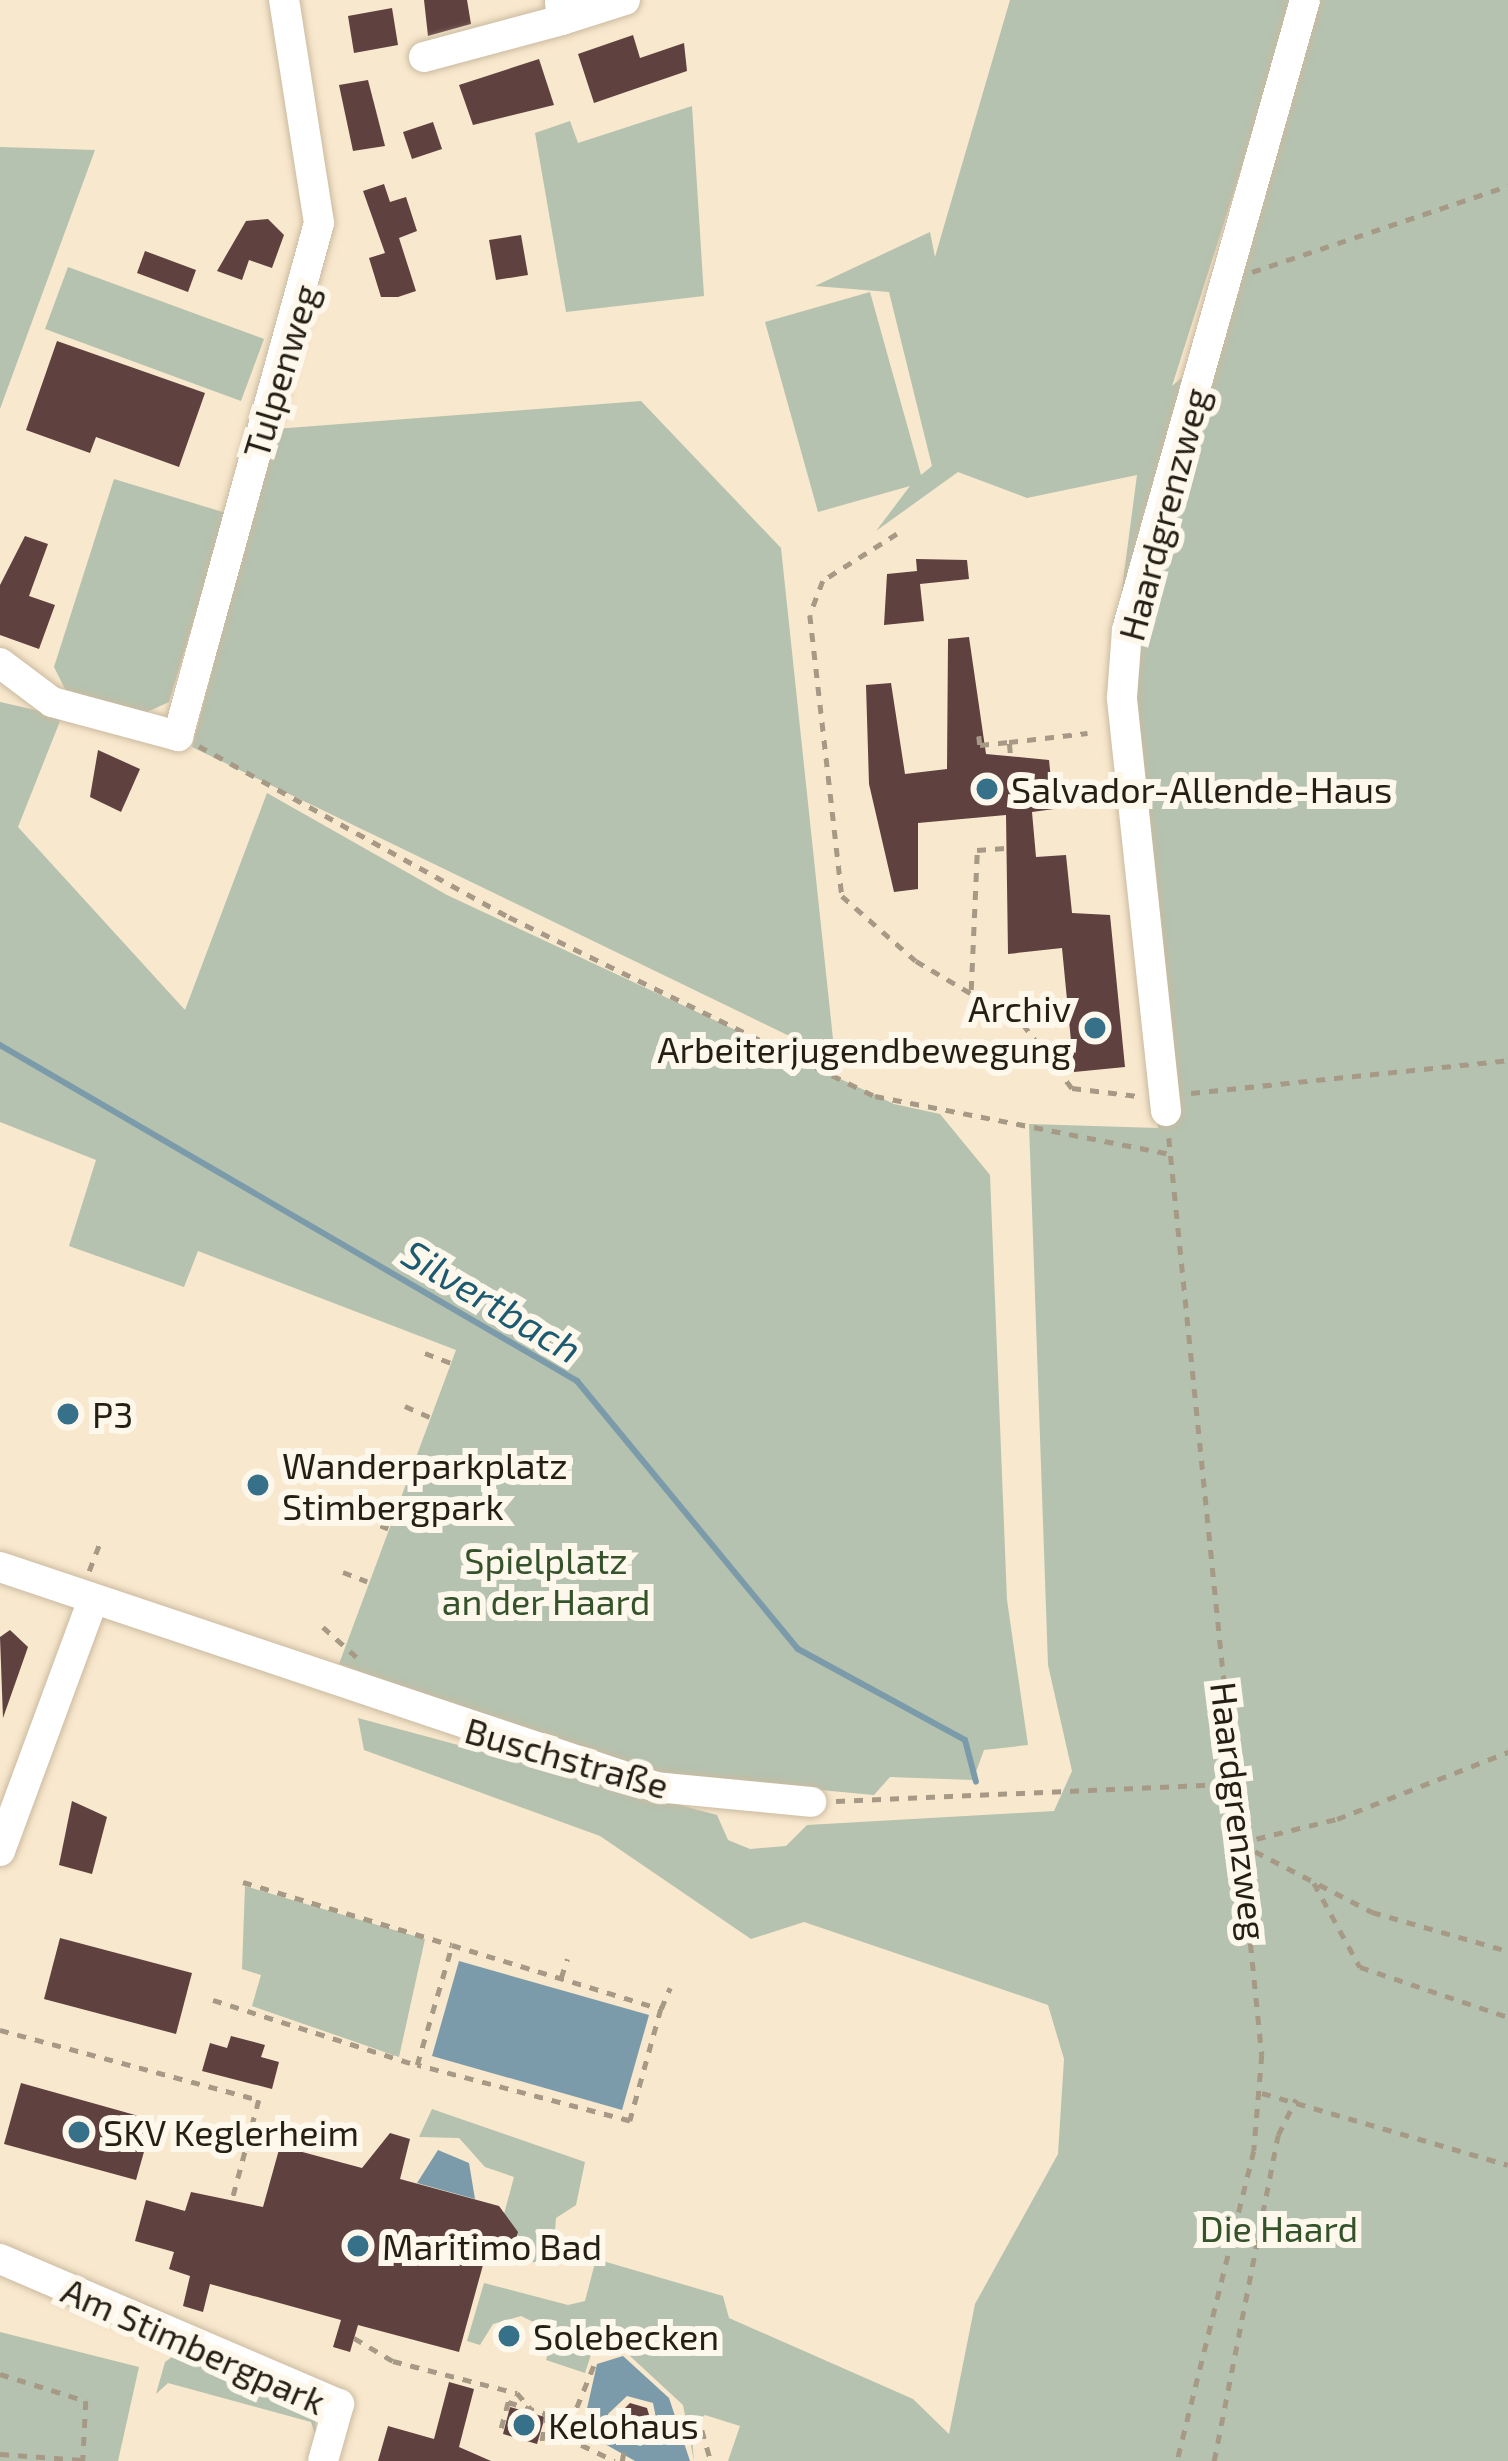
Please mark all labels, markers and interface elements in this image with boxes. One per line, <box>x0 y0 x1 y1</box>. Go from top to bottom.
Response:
street label: Tulpenweg <box>233 279 327 463</box>
street label: Haardgrenzweg <box>1108 383 1218 645</box>
place label: Salvador-Allende-Haus <box>1011 767 1392 811</box>
marker: Salvador-Allende-Haus <box>974 776 1000 802</box>
place label: Archiv Arbeiterjugendbewegung <box>657 985 1071 1070</box>
marker: Archiv Arbeiterjugendbewegung <box>1082 1015 1108 1041</box>
water label: Silvertbach <box>394 1229 590 1373</box>
place label: P3 <box>92 1392 133 1436</box>
marker: P3 <box>55 1401 81 1427</box>
place label: Wanderparkplatz Stimbergpark <box>282 1442 568 1527</box>
marker: Wanderparkplatz Stimbergpark <box>245 1472 271 1498</box>
park label: Spielplatz an der Haard <box>441 1537 651 1622</box>
street label: Haardgrenzweg <box>1203 1679 1277 1943</box>
street label: Buschstraße <box>460 1707 674 1807</box>
place label: SKV Keglerheim <box>103 2110 360 2154</box>
marker: SKV Keglerheim <box>66 2119 92 2145</box>
park label: Die Haard <box>1200 2206 1358 2250</box>
place label: Maritimo Bad <box>382 2224 602 2268</box>
marker: Maritimo Bad <box>345 2233 371 2259</box>
street label: Am Stimbergpark <box>56 2268 332 2422</box>
place label: Solebecken <box>533 2314 719 2358</box>
marker: Solebecken <box>496 2323 522 2349</box>
place label: Kelohaus <box>548 2403 699 2447</box>
marker: Kelohaus <box>511 2412 537 2438</box>

